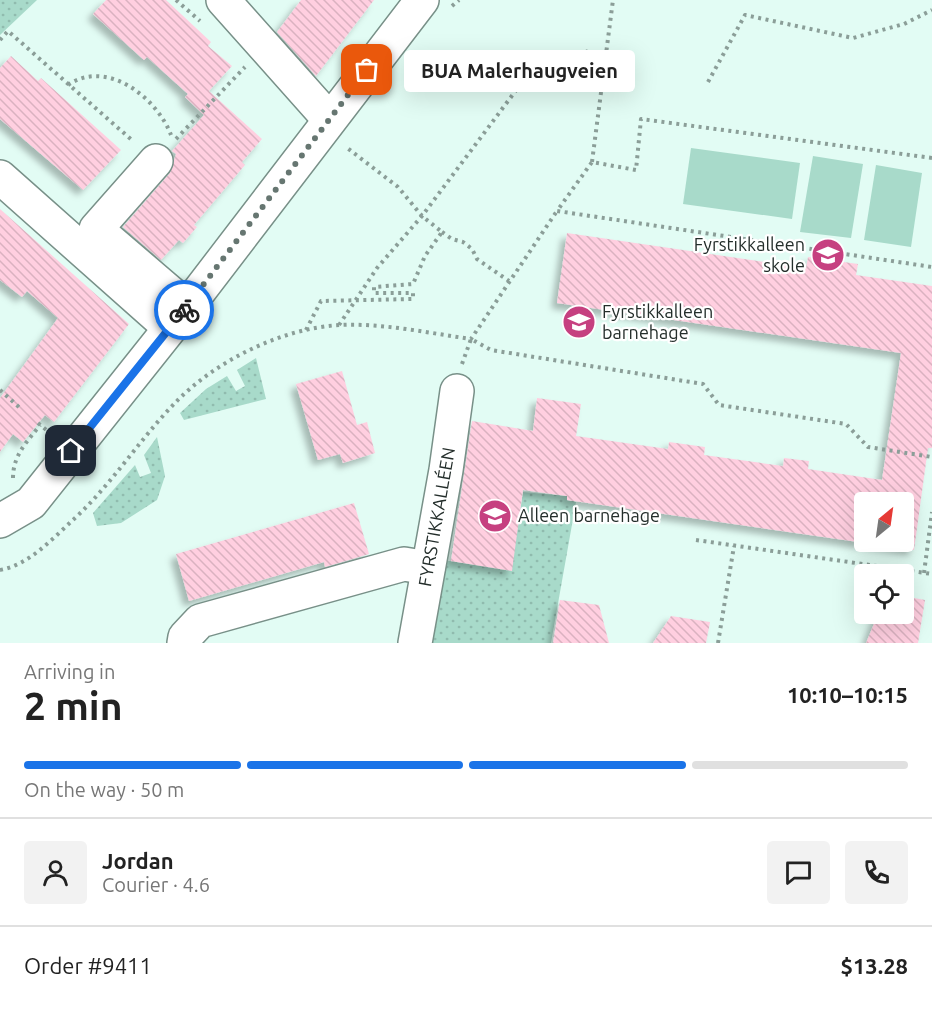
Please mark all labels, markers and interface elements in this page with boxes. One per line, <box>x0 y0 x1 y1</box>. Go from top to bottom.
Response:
pin <box>341 44 392 95</box>
callout: BUA Malerhaugveien <box>403 49 634 91</box>
icon: bag <box>350 53 383 86</box>
text: BUA Malerhaugveien <box>421 59 618 82</box>
place label: Fyrstikkalleen skole <box>694 234 805 275</box>
school or university icon: Fyrstikkalleen skole <box>810 237 846 273</box>
courier <box>154 280 214 340</box>
icon: bike <box>168 294 201 327</box>
place label: Fyrstikkalleen barnehage <box>602 301 713 342</box>
school or university icon: Fyrstikkalleen barnehage <box>561 304 597 340</box>
pin <box>45 425 96 476</box>
icon: home <box>54 434 87 467</box>
street label: FYRSTIKKALLÉEN <box>413 445 458 588</box>
north arrow <box>854 492 914 552</box>
map controls <box>854 492 914 624</box>
school or university icon: Alleen barnehage <box>477 498 513 534</box>
place label: Alleen barnehage <box>518 505 660 525</box>
button: locate <box>854 564 914 624</box>
text: Arriving in <box>24 660 115 683</box>
text: 10:10–10:15 <box>787 682 908 707</box>
text: 2 min <box>24 684 123 727</box>
text: On the way · 50 m <box>24 778 184 801</box>
button: person <box>24 841 87 904</box>
button: chat <box>767 841 830 904</box>
button: phone <box>845 841 908 904</box>
text: Jordan <box>102 848 174 873</box>
text: Courier · 4.6 <box>102 873 210 896</box>
text: Order #9411 <box>24 953 152 978</box>
text: $13.28 <box>841 953 908 978</box>

